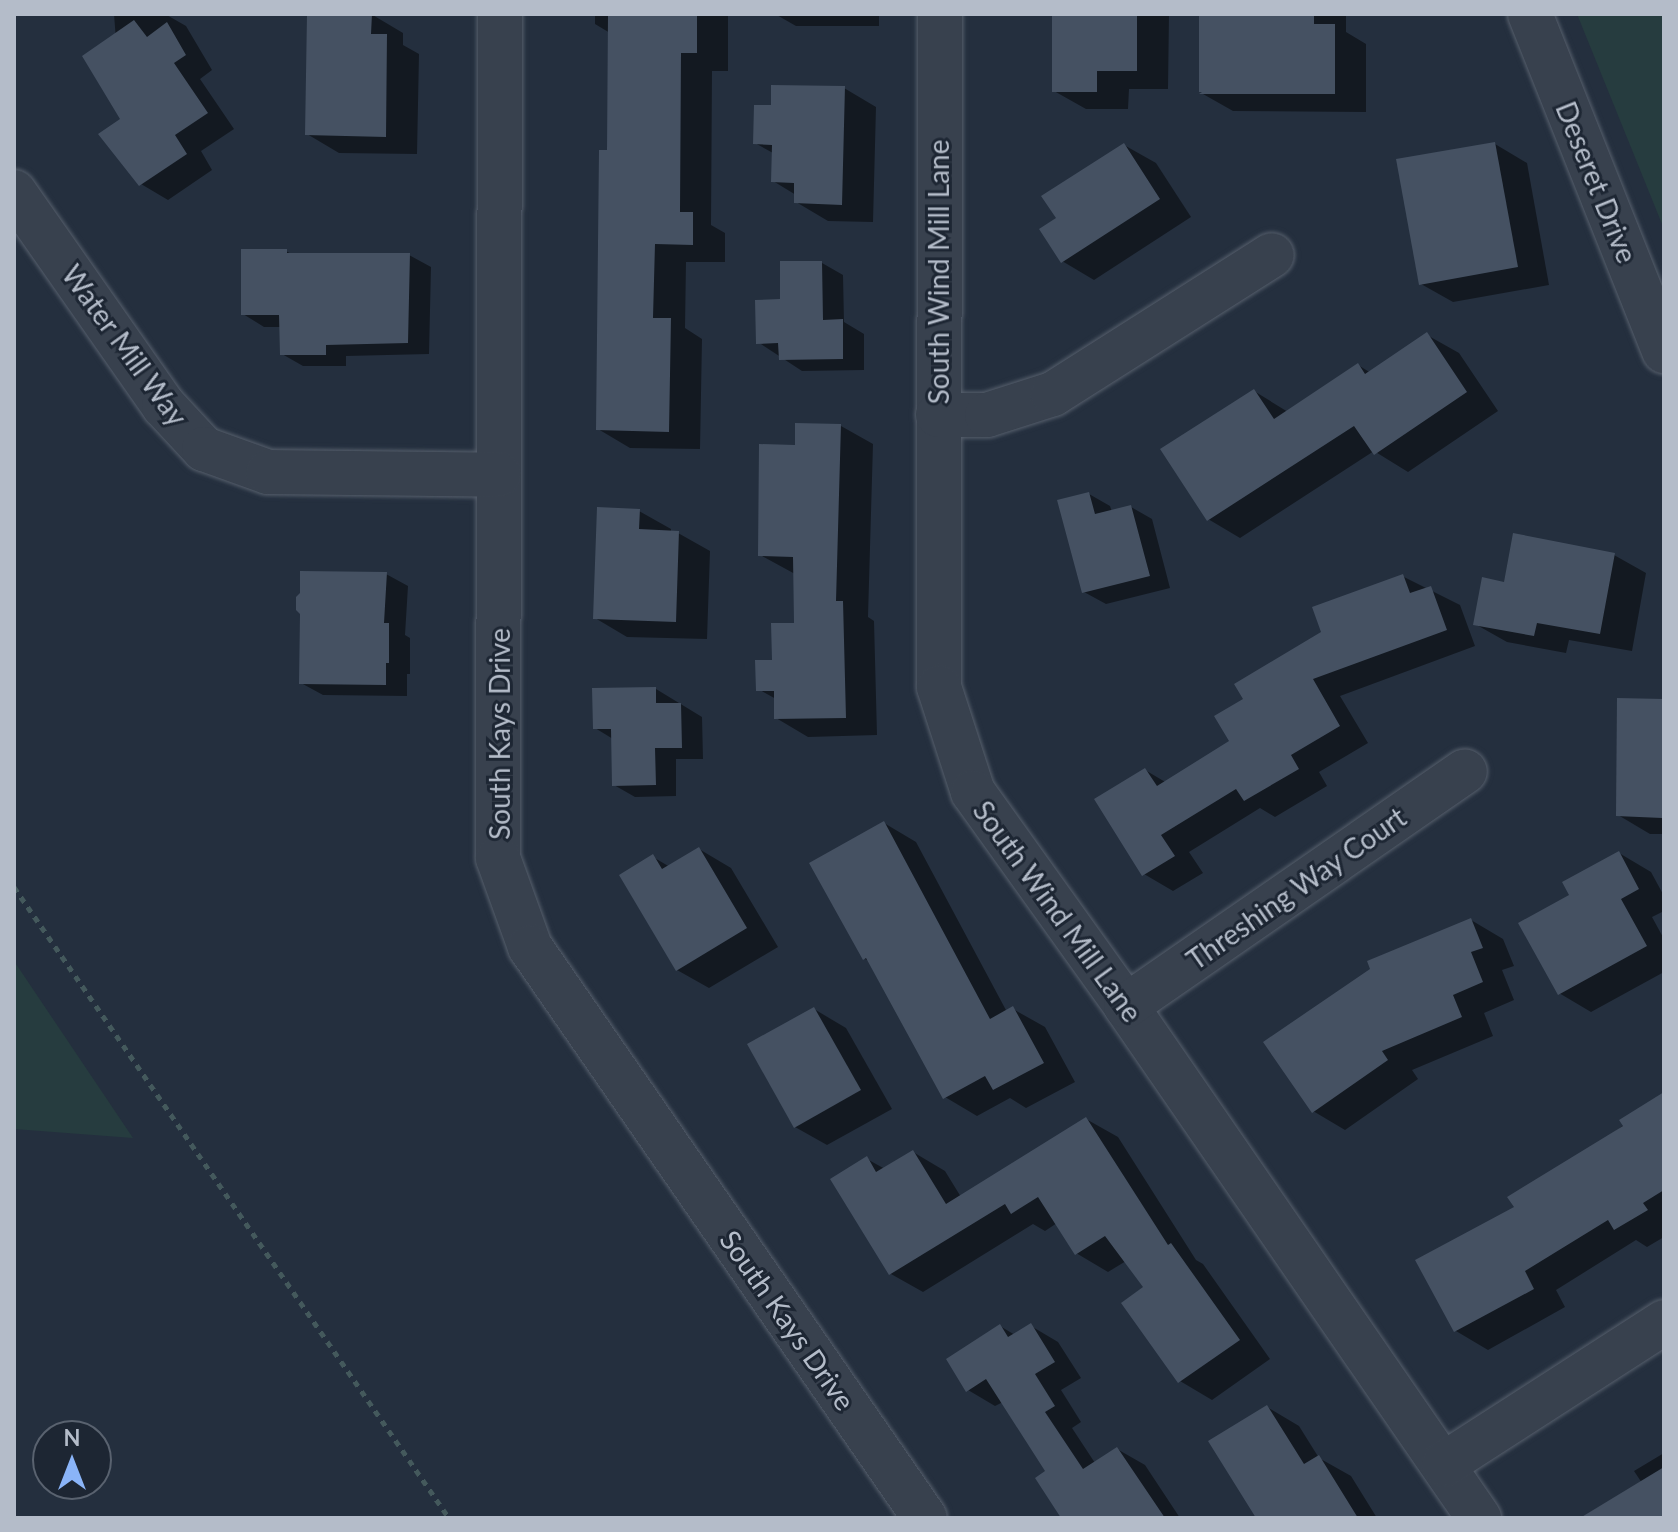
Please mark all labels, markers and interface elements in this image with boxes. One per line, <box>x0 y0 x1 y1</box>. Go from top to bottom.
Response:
street label: Deseret Drive <box>1549 96 1645 268</box>
street label: South Wind Mill Lane <box>921 139 955 405</box>
street label: Water Mill Way <box>55 258 195 432</box>
street label: South Kays Drive <box>482 628 516 840</box>
street label: South Wind Mill Lane <box>966 794 1150 1028</box>
street label: Threshing Way Court <box>1180 799 1412 977</box>
street label: South Kays Drive <box>714 1224 862 1416</box>
north arrow <box>32 1420 112 1500</box>
text: N <box>64 1424 80 1451</box>

